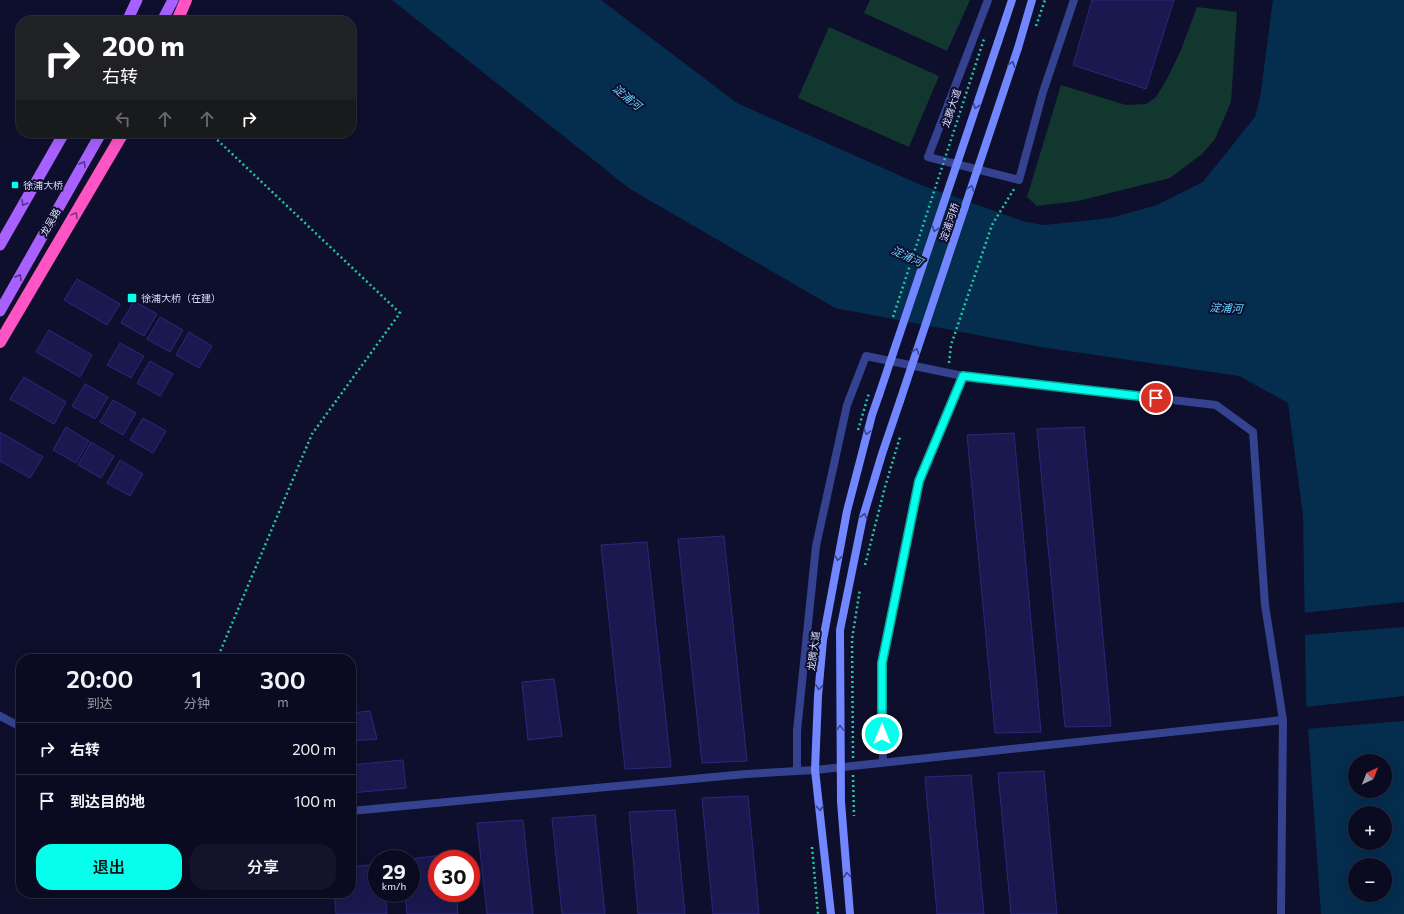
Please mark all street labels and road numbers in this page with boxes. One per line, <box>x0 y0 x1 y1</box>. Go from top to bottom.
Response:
street label: 龙腾大道 <box>939 87 963 129</box>
street label: 淀浦河桥 <box>937 201 961 243</box>
street label: 龙吴路 <box>37 206 63 238</box>
street label: 龙腾大道 <box>805 630 821 672</box>

